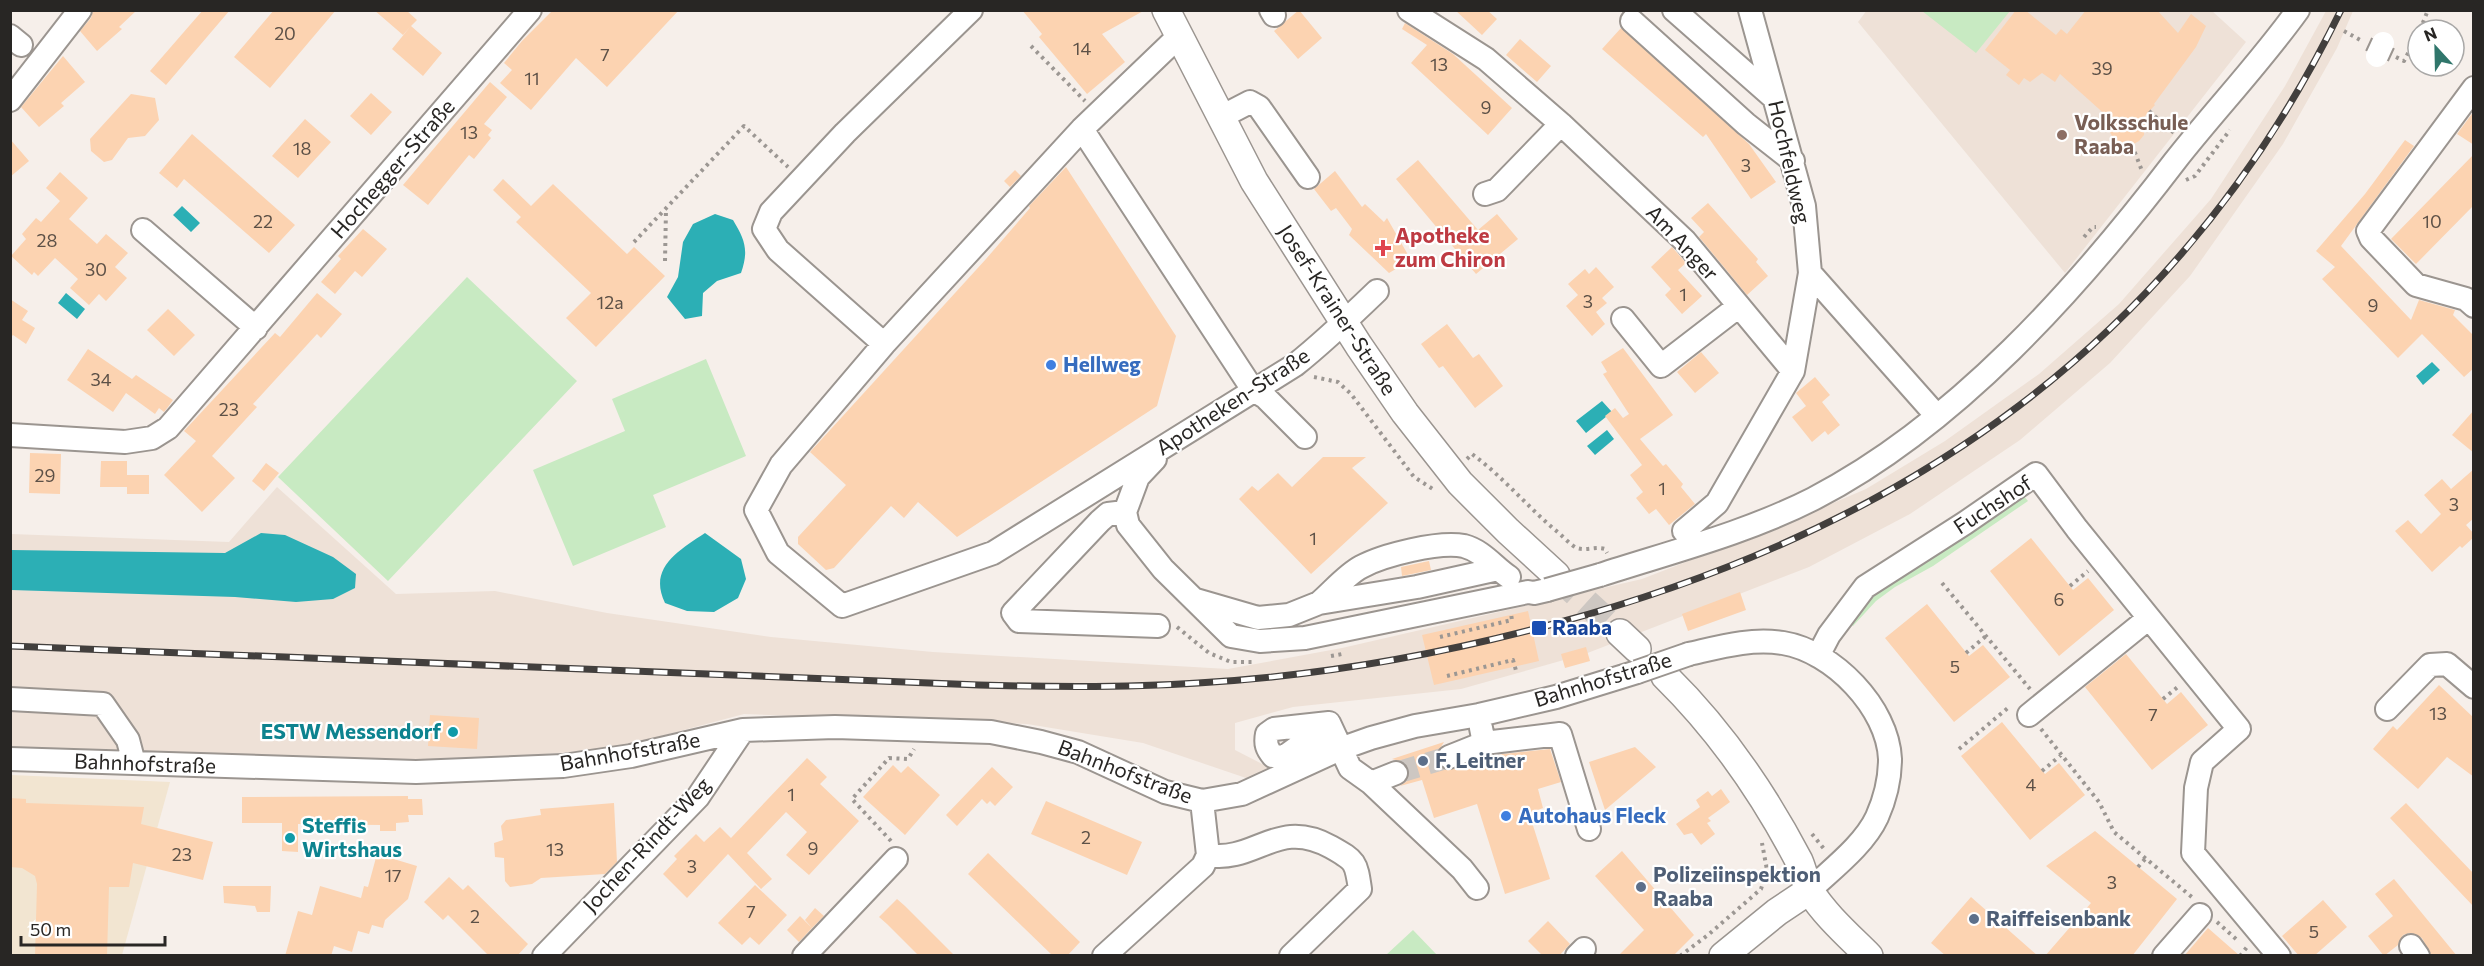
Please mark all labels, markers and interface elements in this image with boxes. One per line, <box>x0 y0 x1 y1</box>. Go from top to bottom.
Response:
north arrow <box>2406 18 2466 78</box>
house number: 20 <box>274 22 296 44</box>
text: N <box>2421 23 2439 45</box>
house number: 14 <box>1073 37 1091 59</box>
house number: 7 <box>600 43 610 65</box>
house number: 13 <box>1430 53 1448 75</box>
house number: 39 <box>2091 57 2113 79</box>
house number: 11 <box>524 67 540 89</box>
street label: Hochegger-Straße <box>325 93 459 243</box>
house number: 9 <box>1481 96 1491 118</box>
street label: Hochfeldweg <box>1764 98 1817 226</box>
place label: Volksschule Raaba <box>2074 109 2188 158</box>
house number: 13 <box>460 121 478 143</box>
marker: Volksschule Raaba <box>2055 128 2069 142</box>
house number: 18 <box>293 137 311 159</box>
house number: 3 <box>1741 154 1751 176</box>
street label: Am Anger <box>1642 199 1724 285</box>
house number: 22 <box>253 210 273 232</box>
house number: 10 <box>2422 210 2442 232</box>
street label: Josef-Krainer-Straße <box>1274 219 1403 399</box>
place label: Apotheke zum Chiron <box>1395 222 1506 271</box>
house number: 28 <box>37 229 58 251</box>
marker: Apotheke zum Chiron <box>1376 241 1390 255</box>
house number: 30 <box>85 258 107 280</box>
house number: 1 <box>1679 283 1687 305</box>
house number: 3 <box>1583 290 1593 312</box>
house number: 12a <box>596 291 624 313</box>
house number: 9 <box>2368 294 2378 316</box>
street label: Apotheken-Straße <box>1151 342 1313 460</box>
place label: Hellweg <box>1063 351 1141 376</box>
marker: Hellweg <box>1044 358 1058 372</box>
house number: 34 <box>90 368 112 390</box>
house number: 23 <box>219 398 239 420</box>
house number: 29 <box>35 464 55 486</box>
street label: Fuchshof <box>1948 469 2037 538</box>
house number: 1 <box>1658 477 1666 499</box>
house number: 3 <box>2449 493 2459 515</box>
house number: 1 <box>1309 527 1317 549</box>
house number: 6 <box>2054 588 2064 610</box>
place label: Raaba <box>1552 614 1612 639</box>
marker: Raaba <box>1530 619 1548 637</box>
street label: Bahnhofstraße <box>1531 646 1674 711</box>
house number: 5 <box>1950 655 1960 677</box>
house number: 13 <box>2429 702 2447 724</box>
house number: 7 <box>2148 703 2158 725</box>
place label: ESTW Messendorf <box>261 718 441 743</box>
marker: ESTW Messendorf <box>446 725 460 739</box>
street label: Bahnhofstraße <box>558 726 702 775</box>
street label: Bahnhofstraße <box>1055 733 1196 808</box>
place label: F. Leitner <box>1435 747 1525 772</box>
street label: Bahnhofstraße <box>74 748 216 777</box>
marker: F. Leitner <box>1416 754 1430 768</box>
street label: Jochen-Rindt-Weg <box>577 771 715 917</box>
house number: 4 <box>2026 773 2037 795</box>
house number: 1 <box>787 783 795 805</box>
place label: Autohaus Fleck <box>1518 802 1666 827</box>
marker: Autohaus Fleck <box>1499 809 1513 823</box>
place label: Steffis Wirtshaus <box>302 812 402 861</box>
house number: 2 <box>1081 826 1091 848</box>
marker: Steffis Wirtshaus <box>283 831 297 845</box>
house number: 9 <box>808 837 818 859</box>
house number: 13 <box>546 838 564 860</box>
house number: 23 <box>172 843 192 865</box>
house number: 3 <box>687 855 697 877</box>
place label: Polizeiinspektion Raaba <box>1653 861 1821 910</box>
house number: 17 <box>384 864 402 886</box>
house number: 3 <box>2107 871 2117 893</box>
marker: Polizeiinspektion Raaba <box>1634 880 1648 894</box>
house number: 7 <box>746 900 756 922</box>
house number: 2 <box>470 905 480 927</box>
place label: Raiffeisenbank <box>1986 905 2131 930</box>
scale bar <box>21 909 165 947</box>
marker: Raiffeisenbank <box>1967 912 1981 926</box>
text: 50 m <box>30 918 71 940</box>
house number: 5 <box>2309 920 2319 942</box>

